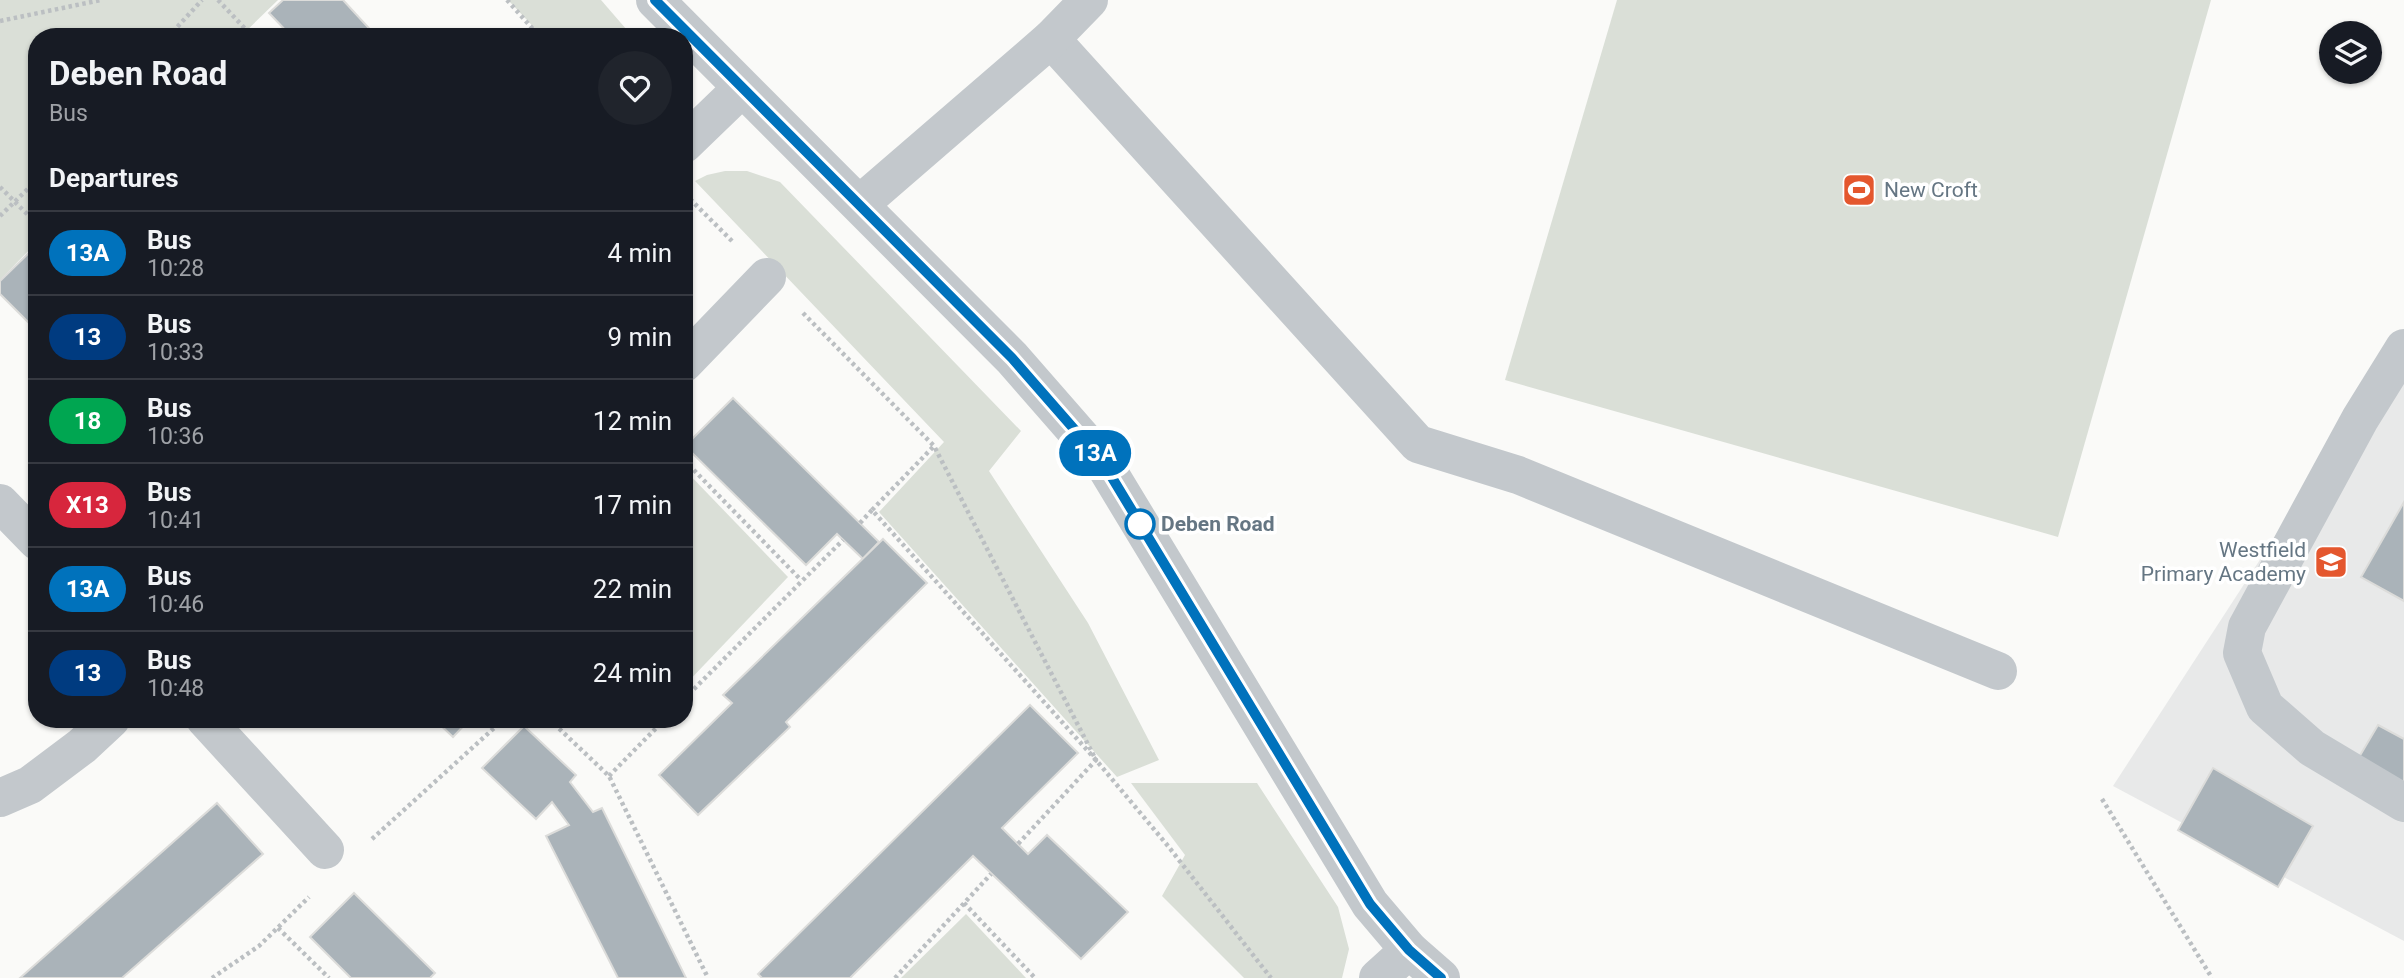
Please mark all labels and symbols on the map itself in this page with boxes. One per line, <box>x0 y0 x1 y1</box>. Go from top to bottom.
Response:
sports icon: New Croft <box>1840 171 1878 209</box>
place label: New Croft <box>1884 178 1978 202</box>
line badge: 13A <box>1055 430 1135 476</box>
marker: Deben Road <box>1125 509 1155 539</box>
place label: Deben Road <box>1161 512 1275 536</box>
place label: Westfield Primary Academy <box>2141 538 2306 586</box>
school or university icon: Westfield Primary Academy <box>2312 543 2350 581</box>

